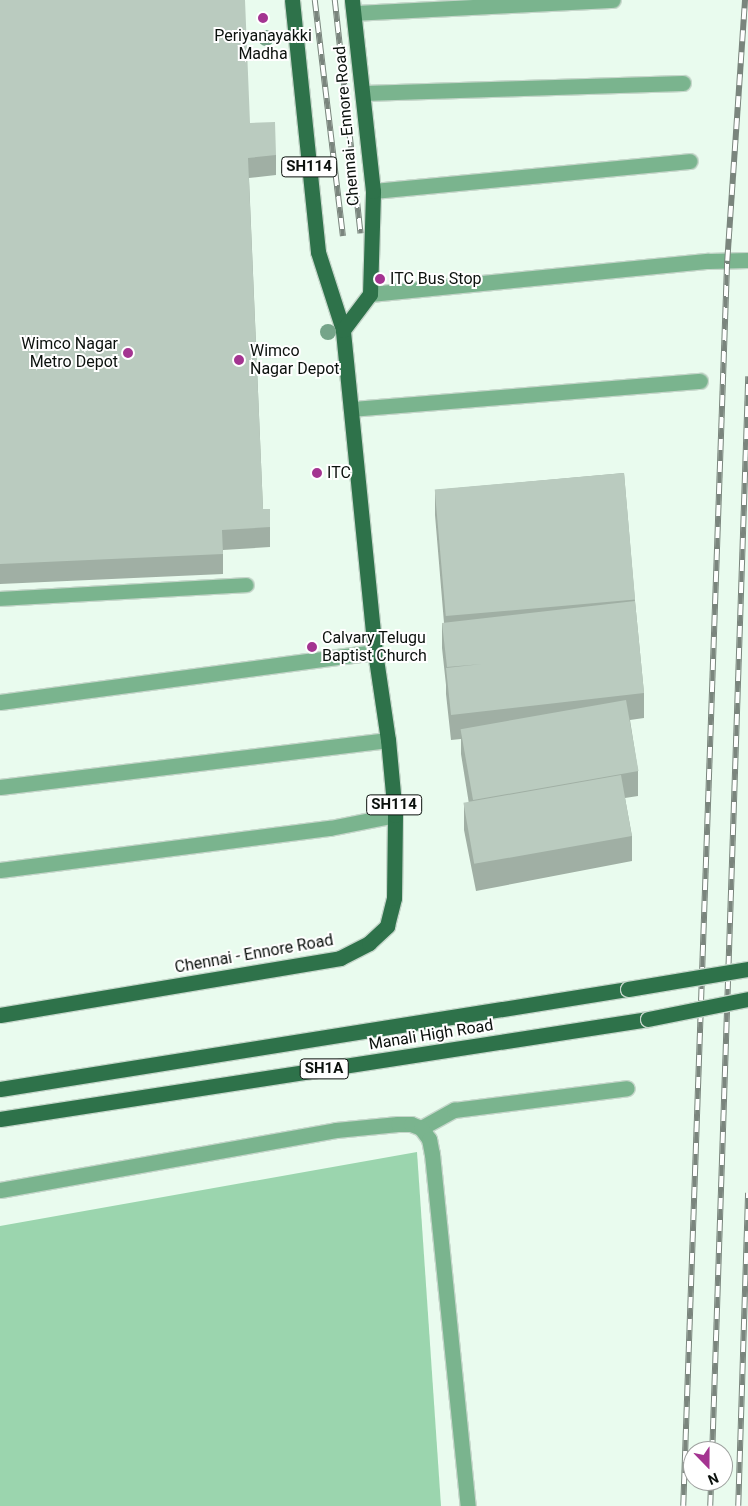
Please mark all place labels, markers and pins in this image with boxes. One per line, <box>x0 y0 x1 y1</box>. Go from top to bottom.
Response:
marker: Periyanayakki Madha <box>257 12 269 24</box>
place label: Periyanayakki Madha <box>214 26 312 64</box>
place label: ITC Bus Stop <box>390 269 482 289</box>
marker: ITC Bus Stop <box>374 273 386 285</box>
place label: Wimco Nagar Metro Depot <box>21 334 118 372</box>
place label: Wimco Nagar Depot <box>250 341 340 379</box>
marker: Wimco Nagar Metro Depot <box>122 347 134 359</box>
marker: Wimco Nagar Depot <box>232 353 246 367</box>
place label: ITC <box>327 463 351 483</box>
marker: ITC <box>311 467 323 479</box>
place label: Calvary Telugu Baptist Church <box>322 628 427 666</box>
marker: Calvary Telugu Baptist Church <box>306 641 318 653</box>

